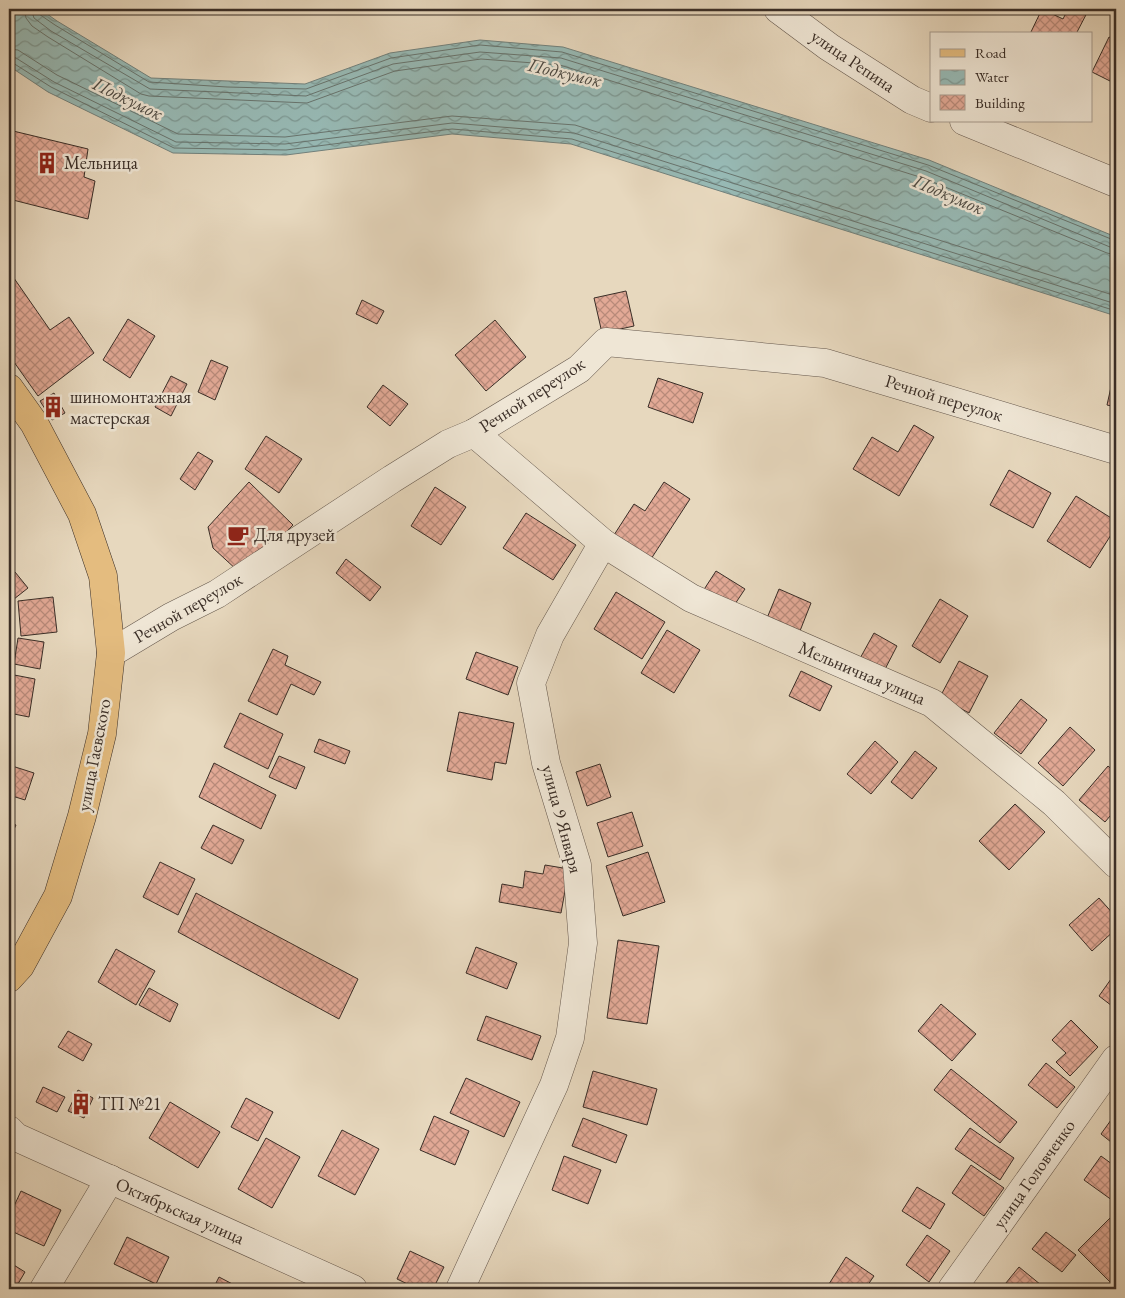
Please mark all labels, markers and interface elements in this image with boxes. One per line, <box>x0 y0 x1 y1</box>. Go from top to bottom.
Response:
street label: улица Репина <box>807 24 901 98</box>
legend <box>930 32 1092 122</box>
text: Road <box>975 43 1007 62</box>
water label: Подкумок <box>525 52 605 93</box>
text: Water <box>975 67 1009 86</box>
water label: Подкумок <box>88 70 168 126</box>
text: Building <box>975 93 1025 112</box>
building icon: Мельница <box>34 150 60 176</box>
place label: Мельница <box>64 151 139 174</box>
water label: Подкумок <box>909 168 989 221</box>
street label: Речной переулок <box>474 352 589 437</box>
street label: Речной переулок <box>883 369 1006 426</box>
place label: шиномонтажная мастерская <box>70 385 191 429</box>
building icon: шиномонтажная мастерская <box>40 394 66 420</box>
cafe icon: Для друзей <box>225 522 251 548</box>
place label: Для друзей <box>254 523 336 546</box>
street label: Речной переулок <box>129 567 246 648</box>
street label: Мельничная улица <box>795 635 930 710</box>
street label: улица Гаевского <box>71 697 116 813</box>
street label: улица 9 Января <box>537 762 588 876</box>
building icon: ТП №21 <box>68 1091 94 1117</box>
place label: ТП №21 <box>98 1092 161 1115</box>
street label: улица Головченко <box>987 1114 1080 1233</box>
street label: Октябрьская улица <box>112 1172 249 1250</box>

